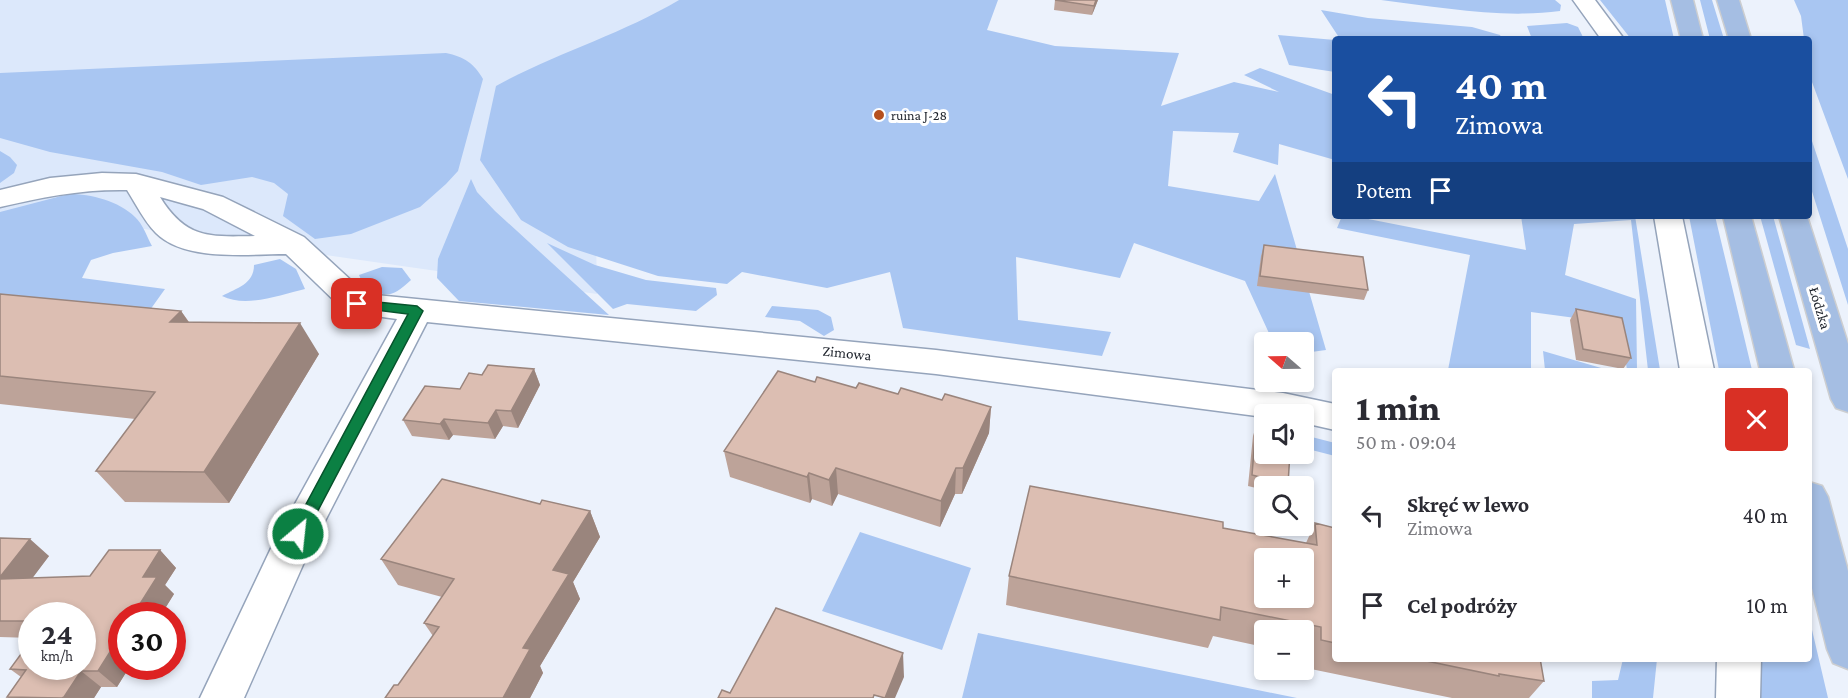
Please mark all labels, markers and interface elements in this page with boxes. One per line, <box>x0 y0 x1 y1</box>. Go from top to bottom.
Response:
icon: left <box>1356 60 1434 138</box>
text: 40 m <box>1455 61 1547 108</box>
place label: ruina J-28 <box>891 107 947 123</box>
marker: ruina J-28 <box>872 108 886 122</box>
text: Zimowa <box>1455 110 1543 140</box>
icon: arrive <box>1424 174 1457 207</box>
text: Potem <box>1356 178 1412 203</box>
pin <box>331 278 382 329</box>
street label: Łódzka <box>1806 285 1834 331</box>
icon: arrive <box>340 287 373 320</box>
north arrow <box>1254 332 1314 392</box>
map controls <box>1254 332 1314 680</box>
street label: Zimowa <box>822 342 872 364</box>
text: 1 min <box>1356 388 1440 428</box>
button: close <box>1725 388 1788 451</box>
button: sound <box>1254 404 1314 464</box>
text: 50 m · 09:04 <box>1356 431 1456 453</box>
button: search <box>1254 476 1314 536</box>
text: Skręć w lewo <box>1407 492 1529 517</box>
icon: left <box>1356 499 1389 532</box>
position arrow <box>266 502 330 566</box>
text: 40 m <box>1743 503 1788 528</box>
text: Zimowa <box>1407 517 1472 539</box>
button: + <box>1254 548 1314 608</box>
icon: arrive <box>1356 589 1389 622</box>
text: Cel podróży <box>1407 593 1517 618</box>
text: 10 m <box>1746 593 1788 618</box>
speed limit sign: 30 <box>108 602 186 680</box>
text: 24 <box>41 617 73 650</box>
button: − <box>1254 620 1314 680</box>
text: km/h <box>41 648 73 664</box>

